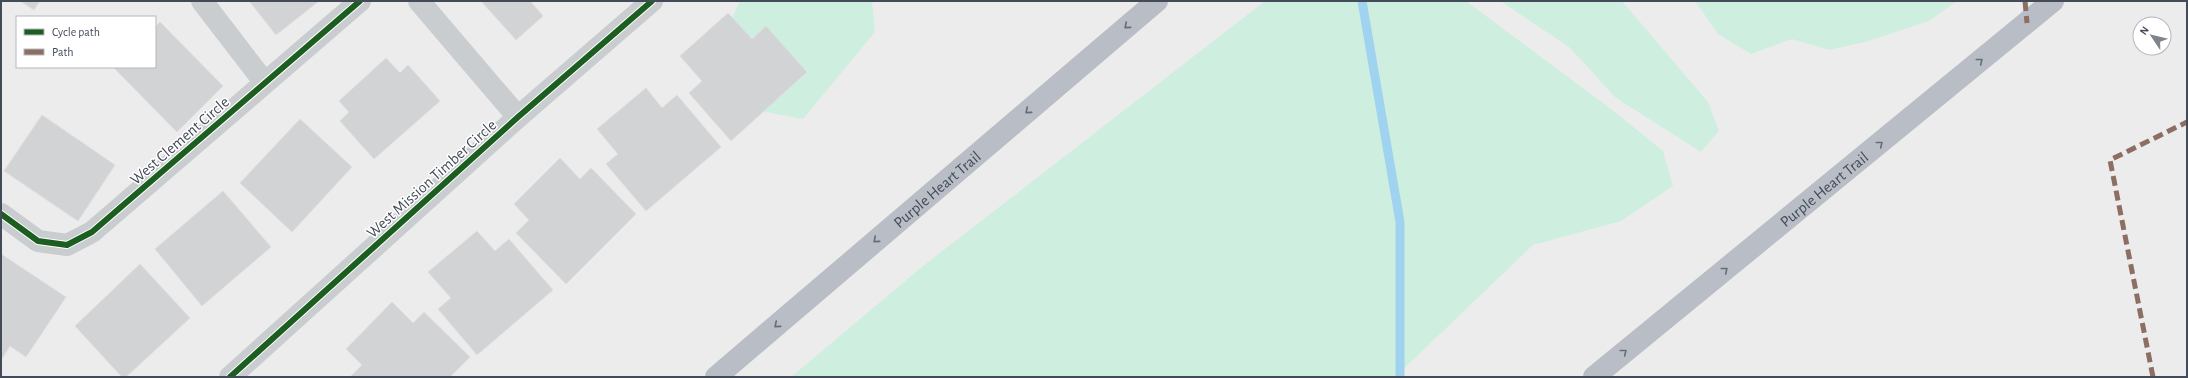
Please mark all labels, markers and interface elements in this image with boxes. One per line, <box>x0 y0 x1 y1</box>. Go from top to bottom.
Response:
legend <box>16 16 156 68</box>
north arrow <box>2132 16 2172 56</box>
one-way arrow <box>1125 22 1132 29</box>
text: N <box>2138 24 2151 37</box>
text: Cycle path <box>52 26 100 39</box>
text: Path <box>52 46 74 58</box>
one-way arrow <box>1976 59 1983 66</box>
street label: West Clement Circle <box>127 94 232 188</box>
one-way arrow <box>1026 106 1033 113</box>
street label: West Mission Timber Circle <box>364 117 500 241</box>
one-way arrow <box>1875 141 1882 148</box>
street label: Purple Heart Trail <box>891 148 984 231</box>
street label: Purple Heart Trail <box>1777 149 1871 230</box>
one-way arrow <box>873 236 881 243</box>
one-way arrow <box>1720 268 1727 275</box>
one-way arrow <box>775 320 782 327</box>
one-way arrow <box>1620 350 1627 357</box>

